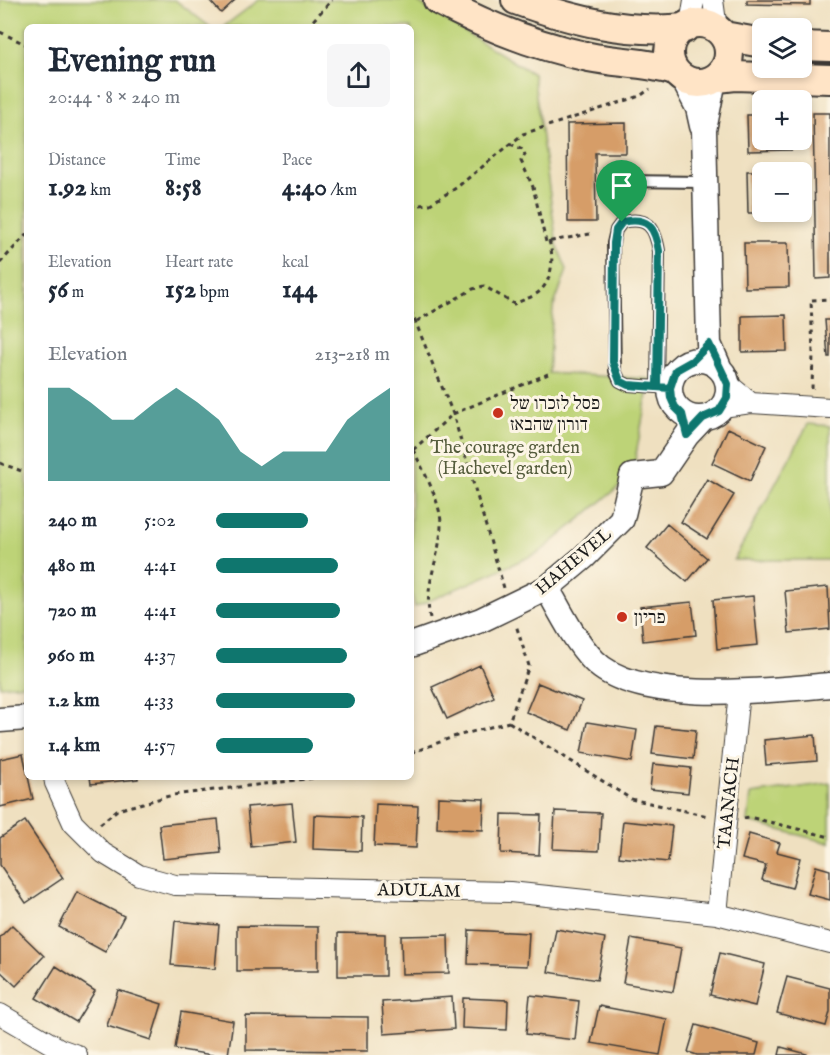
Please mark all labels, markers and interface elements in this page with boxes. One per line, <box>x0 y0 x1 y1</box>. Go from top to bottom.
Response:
map controls <box>752 18 812 222</box>
button: layers <box>752 18 812 78</box>
text: Evening run <box>48 41 216 83</box>
button: share <box>327 44 390 107</box>
text: 20:44 · 8 × 240 m <box>48 85 180 110</box>
button: + <box>752 90 812 150</box>
text: Distance <box>48 151 106 171</box>
text: Time <box>165 151 201 171</box>
text: Pace <box>282 151 312 171</box>
pin <box>596 160 647 222</box>
button: − <box>752 162 812 222</box>
icon: arrive <box>605 169 638 202</box>
text: 1.92 <box>48 171 87 204</box>
text: 8:58 <box>165 171 202 204</box>
text: 4:40 <box>282 171 327 204</box>
text: km <box>87 181 111 201</box>
text: /km <box>327 181 357 201</box>
text: Elevation <box>48 253 111 273</box>
text: Heart rate <box>165 253 233 273</box>
text: kcal <box>282 253 309 273</box>
text: 56 <box>48 273 68 306</box>
text: 152 <box>165 273 196 306</box>
text: 144 <box>282 273 317 306</box>
text: m <box>68 283 84 303</box>
text: bpm <box>196 283 229 303</box>
text: Elevation <box>48 342 127 367</box>
text: 213–218 m <box>315 342 390 367</box>
place label: פסל לזכרו של דורון שהבאז <box>510 393 600 437</box>
marker: פסל לזכרו של דורון שהבאז <box>491 406 505 420</box>
park label: The courage garden (Hachevel garden) <box>430 437 580 481</box>
text: 240 m <box>48 508 97 533</box>
text: 5:02 <box>144 508 176 533</box>
street label: HAHEVEL <box>531 523 617 601</box>
text: 480 m <box>48 553 95 578</box>
text: 4:41 <box>144 553 176 578</box>
text: 720 m <box>48 598 96 623</box>
text: 4:41 <box>144 598 176 623</box>
place label: פריון <box>634 607 666 630</box>
marker: פריון <box>615 610 629 624</box>
text: 960 m <box>48 643 95 668</box>
text: 4:37 <box>144 643 176 668</box>
text: 1.2 km <box>48 688 100 713</box>
text: 4:33 <box>144 688 174 713</box>
text: 1.4 km <box>48 733 100 758</box>
text: 4:57 <box>144 733 176 758</box>
street label: TAANACH <box>713 756 746 850</box>
street label: ADULAM <box>376 879 461 904</box>

